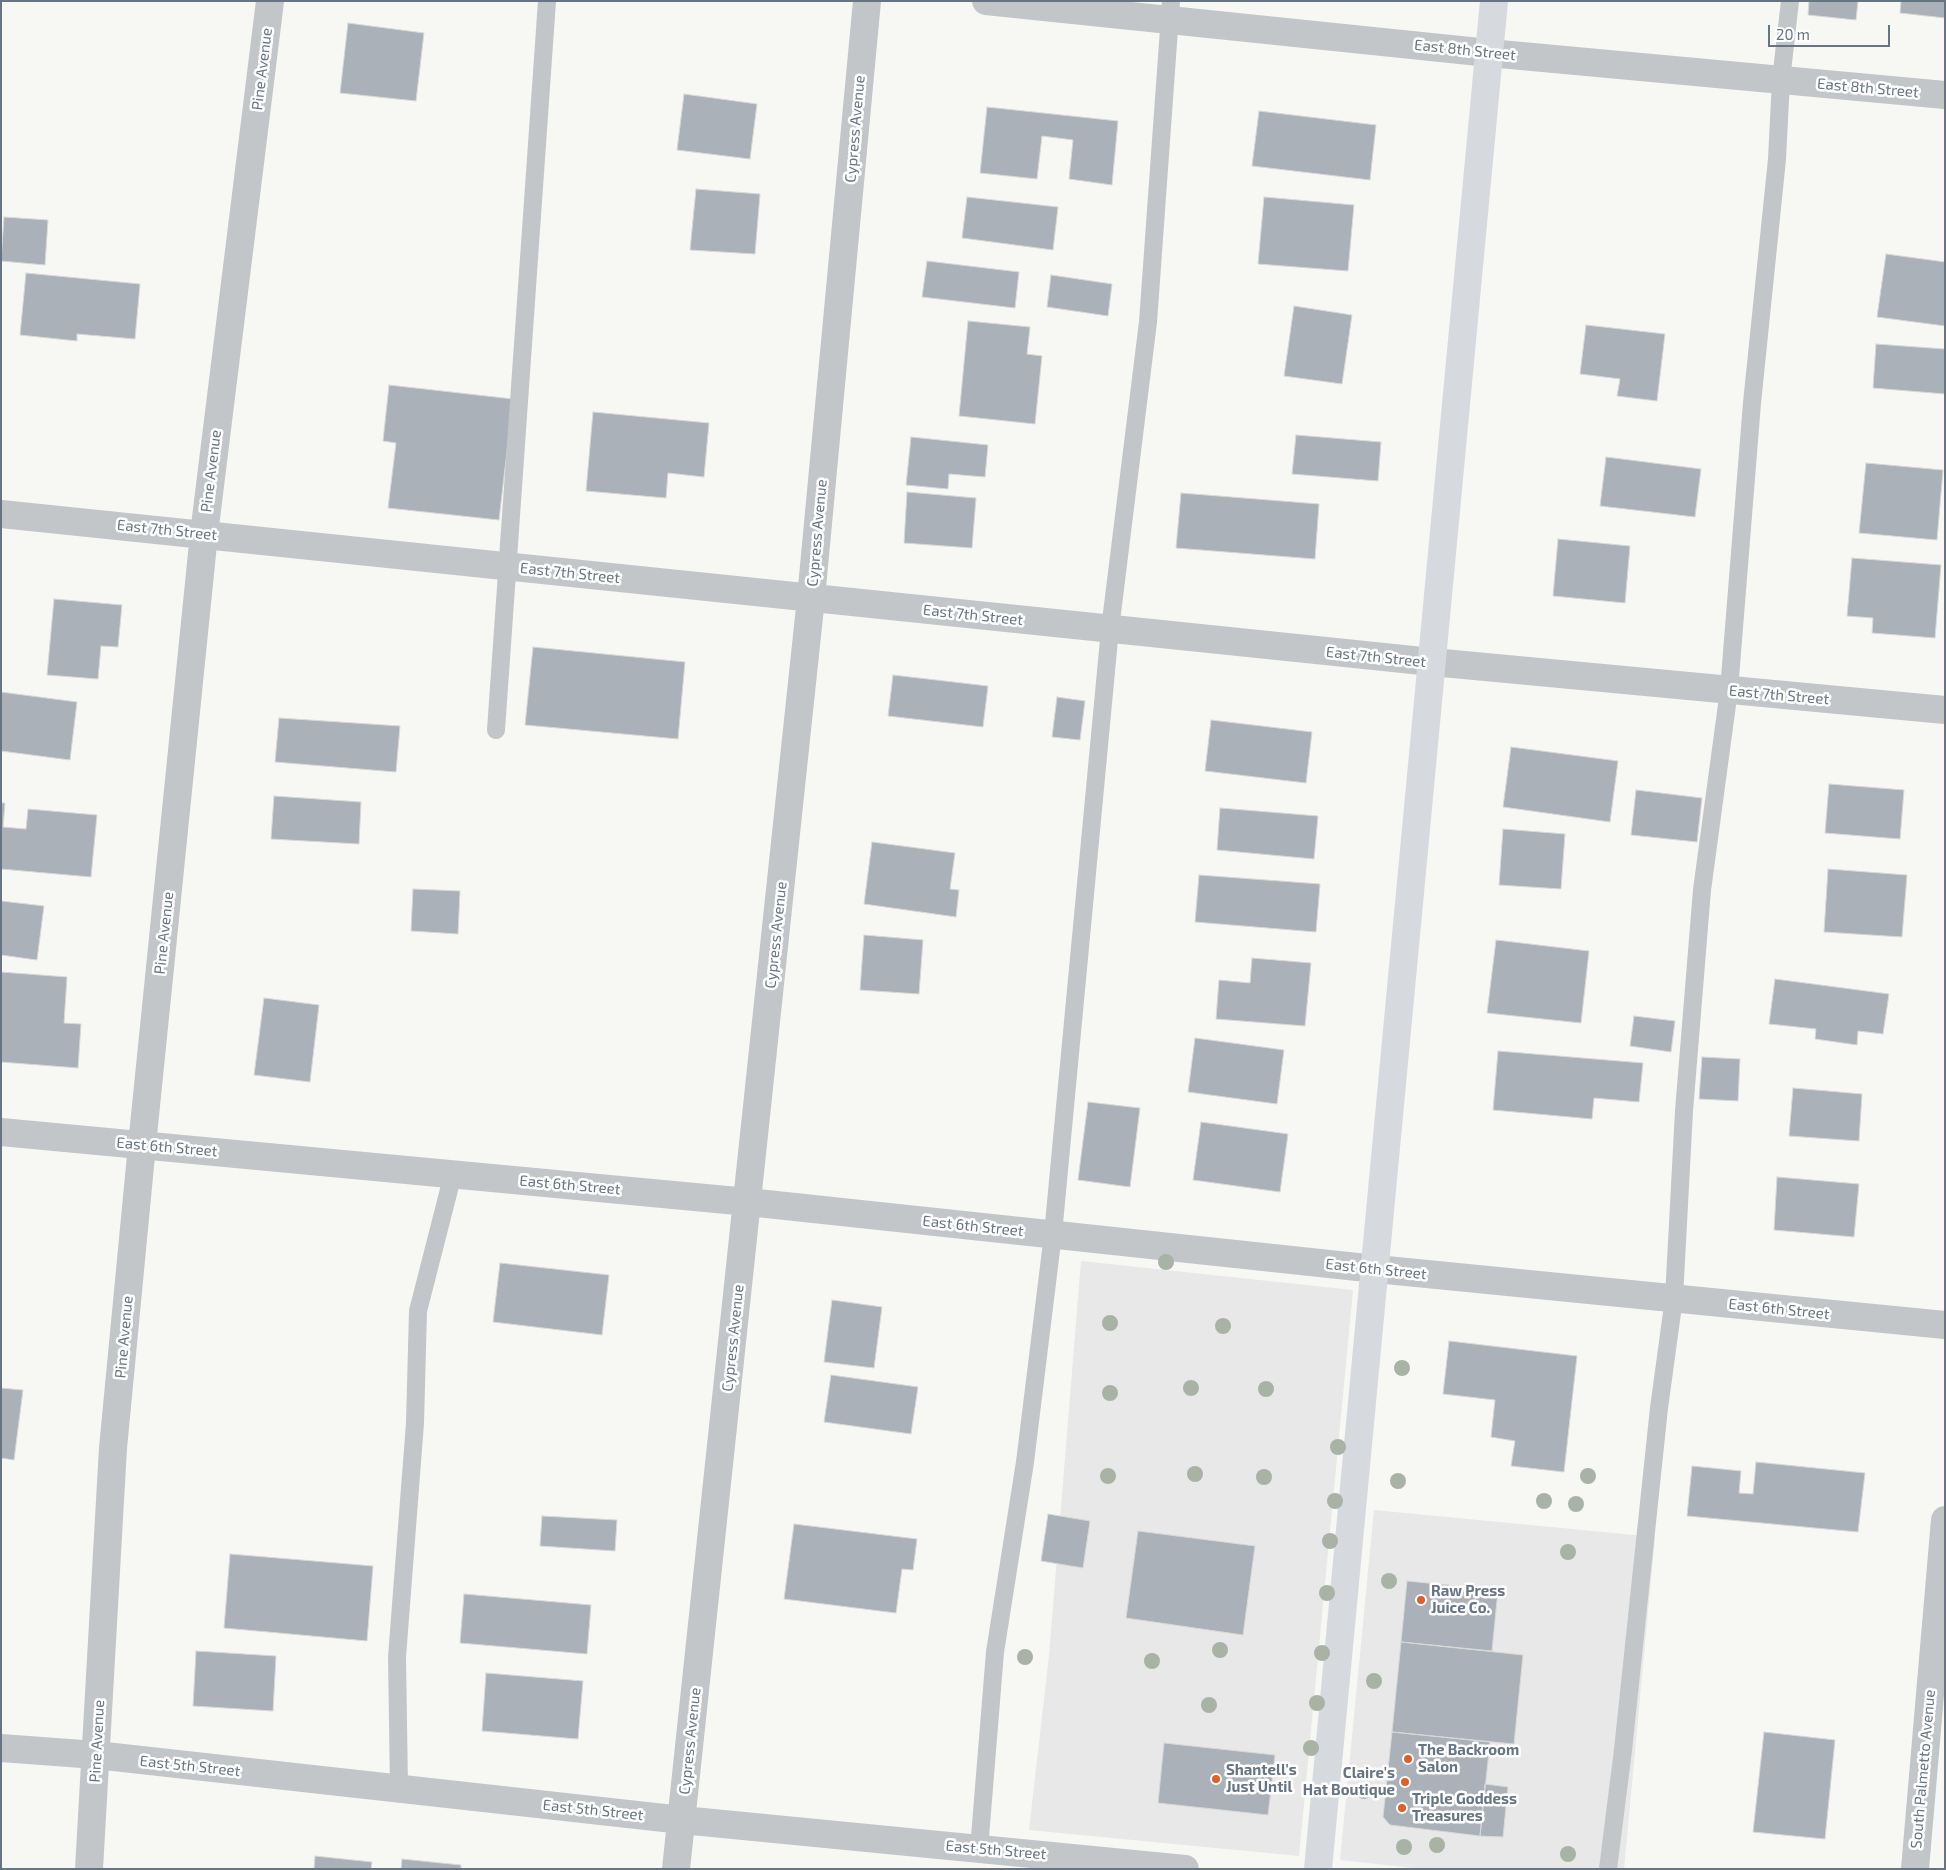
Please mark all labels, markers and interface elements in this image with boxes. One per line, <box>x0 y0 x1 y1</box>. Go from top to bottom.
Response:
scale bar <box>1771 15 1894 47</box>
text: 20 m <box>1776 25 1810 43</box>
street label: Pine Avenue <box>248 27 276 111</box>
street label: East 8th Street <box>1413 36 1517 64</box>
street label: Cypress Avenue <box>841 75 869 183</box>
street label: East 8th Street <box>1816 75 1920 101</box>
street label: Pine Avenue <box>197 429 225 513</box>
street label: Cypress Avenue <box>803 479 831 587</box>
street label: East 7th Street <box>116 516 218 544</box>
street label: East 7th Street <box>519 559 621 587</box>
street label: East 7th Street <box>922 601 1024 629</box>
street label: East 7th Street <box>1325 643 1427 671</box>
street label: East 7th Street <box>1728 682 1830 708</box>
street label: Cypress Avenue <box>761 880 791 990</box>
street label: Pine Avenue <box>151 891 177 975</box>
street label: East 6th Street <box>116 1134 218 1160</box>
street label: East 6th Street <box>519 1172 621 1198</box>
street label: East 6th Street <box>922 1212 1024 1240</box>
street label: East 6th Street <box>1325 1255 1427 1283</box>
street label: Cypress Avenue <box>718 1283 748 1393</box>
street label: Pine Avenue <box>111 1295 137 1379</box>
street label: East 6th Street <box>1728 1295 1830 1323</box>
place label: Raw Press Juice Co. <box>1431 1582 1505 1617</box>
marker: Raw Press Juice Co. <box>1415 1594 1427 1606</box>
street label: Cypress Avenue <box>675 1686 705 1796</box>
street label: South Palmetto Avenue <box>1907 1689 1939 1849</box>
street label: Pine Avenue <box>86 1699 108 1783</box>
place label: The Backroom Salon <box>1418 1741 1519 1776</box>
street label: East 5th Street <box>139 1752 241 1780</box>
marker: The Backroom Salon <box>1402 1753 1414 1765</box>
place label: Shantell's Just Until <box>1226 1761 1297 1796</box>
place label: Claire's Hat Boutique <box>1303 1764 1395 1799</box>
marker: Shantell's Just Until <box>1210 1773 1222 1785</box>
marker: Claire's Hat Boutique <box>1399 1776 1411 1788</box>
place label: Triple Goddess Treasures <box>1412 1790 1517 1825</box>
street label: East 5th Street <box>542 1796 644 1824</box>
marker: Triple Goddess Treasures <box>1396 1802 1408 1814</box>
street label: East 5th Street <box>945 1837 1047 1863</box>

